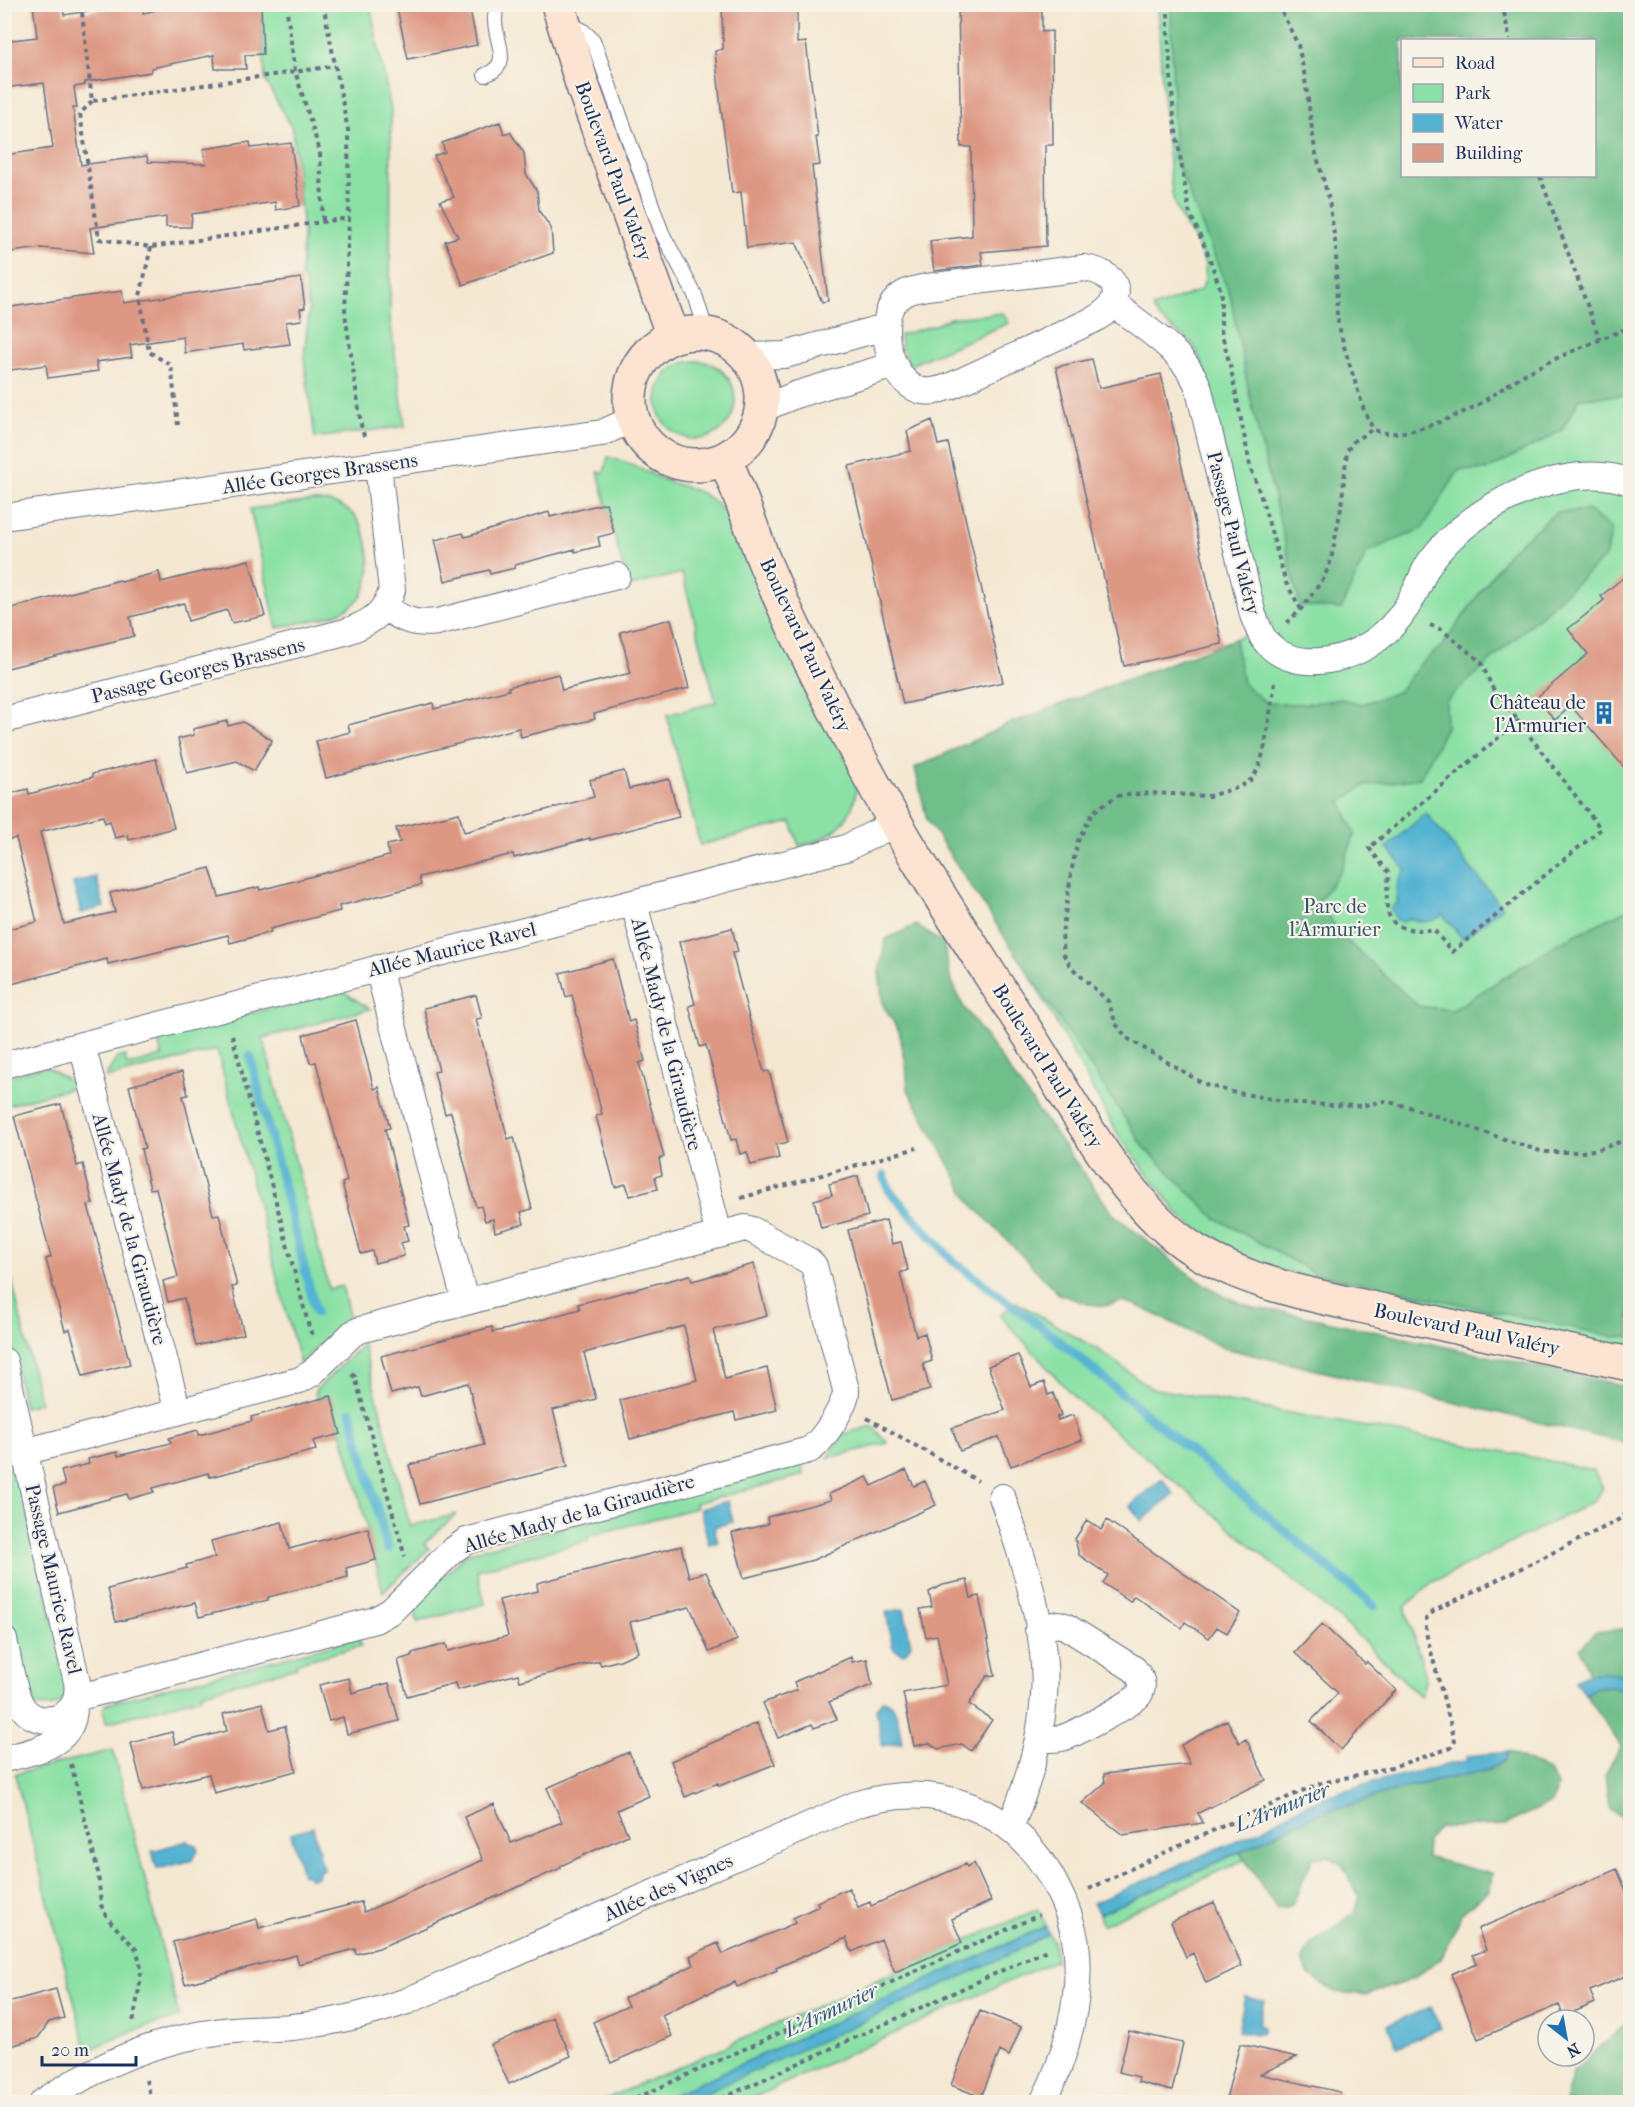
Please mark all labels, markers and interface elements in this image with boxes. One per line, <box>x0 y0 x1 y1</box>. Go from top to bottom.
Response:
legend <box>1401 39 1596 177</box>
text: Road <box>1455 53 1495 74</box>
street label: Boulevard Paul Valéry <box>570 78 657 265</box>
text: Park <box>1455 83 1492 104</box>
text: Water <box>1454 113 1503 134</box>
text: Building <box>1455 143 1523 164</box>
street label: Allée Georges Brassens <box>220 448 419 499</box>
street label: Passage Paul Valéry <box>1202 449 1265 619</box>
street label: Boulevard Paul Valéry <box>755 554 857 737</box>
street label: Passage Georges Brassens <box>89 633 307 708</box>
place label: Château de l'Armurier <box>1489 691 1586 737</box>
building icon: Château de l'Armurier <box>1591 700 1617 726</box>
park label: Parc de l'Armurier <box>1289 895 1381 941</box>
street label: Allée Mady de la Giraudière <box>626 914 707 1153</box>
street label: Allée Maurice Ravel <box>365 917 539 982</box>
street label: Boulevard Paul Valéry <box>988 980 1108 1154</box>
street label: Allée Mady de la Giraudière <box>87 1110 172 1348</box>
street label: Boulevard Paul Valéry <box>1372 1299 1563 1361</box>
street label: Allée Mady de la Giraudière <box>460 1469 697 1558</box>
street label: Passage Maurice Ravel <box>20 1482 87 1677</box>
water label: L'Armurier <box>1229 1776 1335 1838</box>
street label: Allée des Vignes <box>599 1849 736 1927</box>
water label: L'Armurier <box>778 1977 883 2043</box>
north arrow <box>1536 2008 1596 2068</box>
scale bar <box>42 2029 136 2067</box>
text: N <box>1563 2039 1584 2062</box>
text: 20 m <box>51 2040 89 2061</box>

